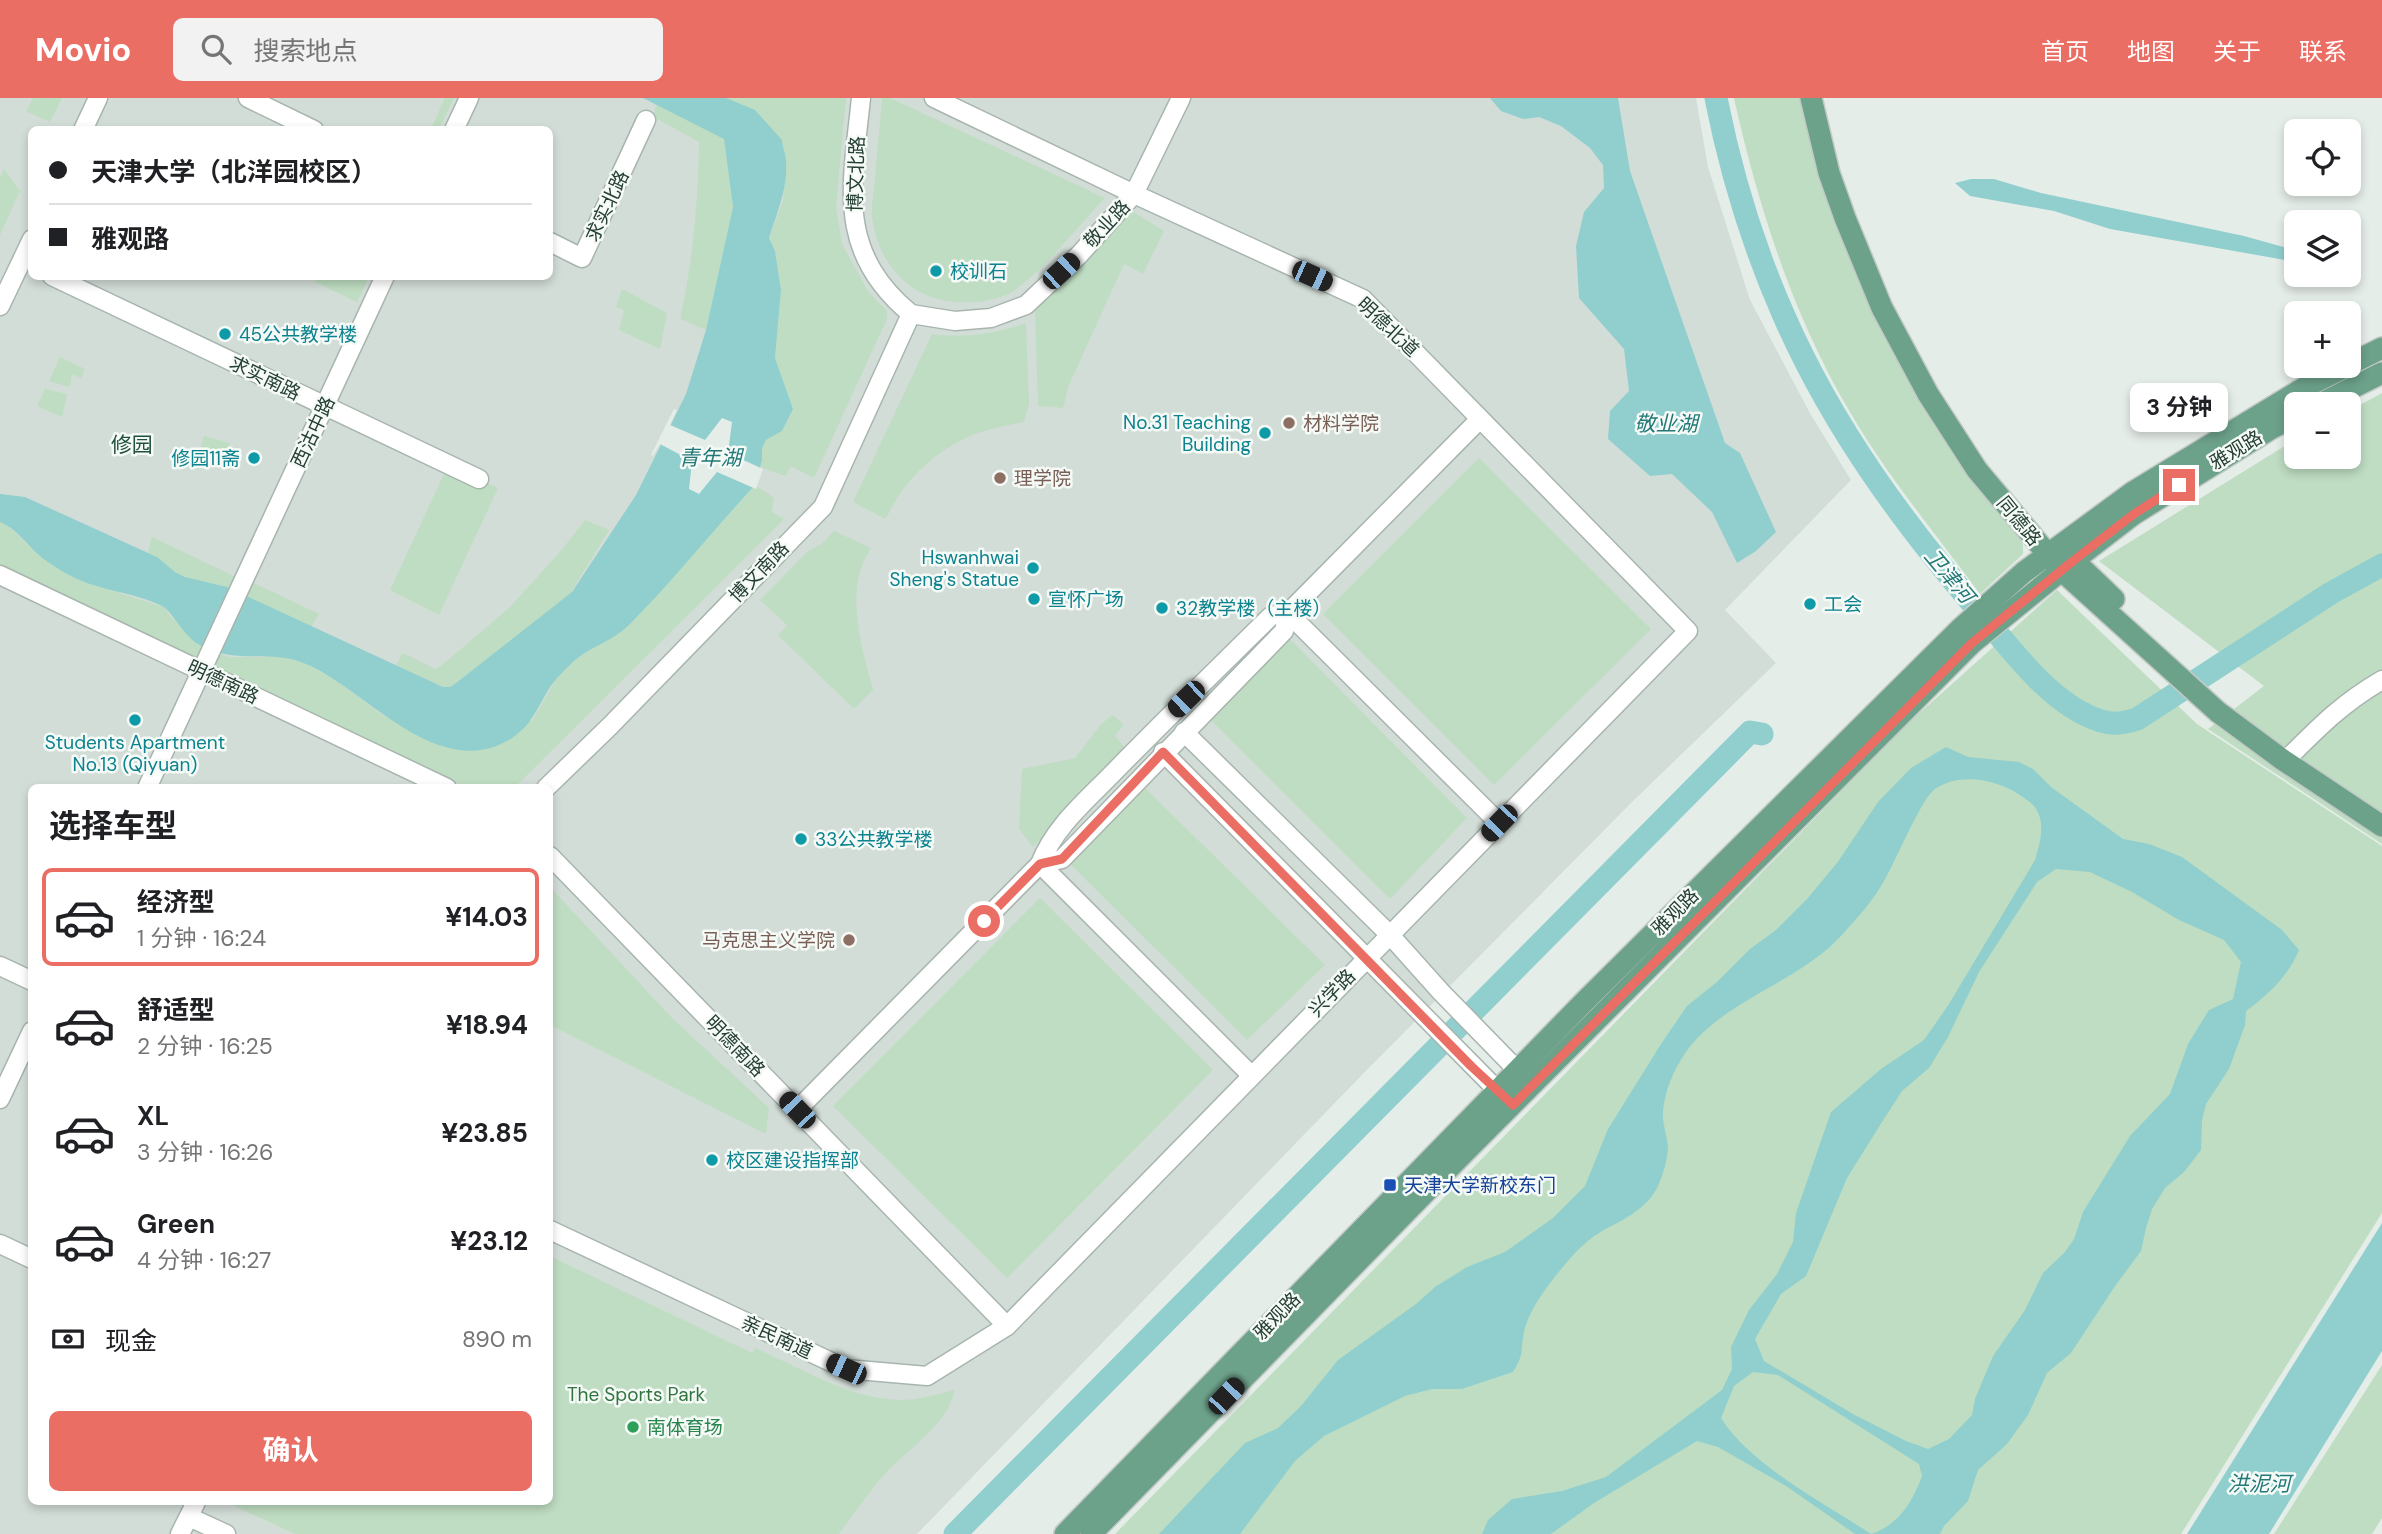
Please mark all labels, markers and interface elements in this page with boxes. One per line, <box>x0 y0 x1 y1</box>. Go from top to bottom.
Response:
search box <box>173 18 663 81</box>
text: Movio <box>35 28 131 71</box>
icon: search <box>197 30 235 68</box>
text: 搜索地点 <box>253 34 357 68</box>
text: 首页 <box>2041 36 2089 67</box>
text: 地图 <box>2127 36 2175 67</box>
text: 关于 <box>2213 36 2261 67</box>
text: 联系 <box>2299 36 2347 67</box>
map controls <box>2284 119 2361 469</box>
button: locate <box>2284 119 2361 196</box>
street label: 博文北路 <box>842 136 870 212</box>
text: 天津大学（北洋园校区） <box>91 155 377 189</box>
street label: 求实北路 <box>580 166 634 246</box>
street label: 敬业路 <box>1078 195 1136 253</box>
button: layers <box>2284 210 2361 287</box>
text: 雅观路 <box>91 222 169 256</box>
car <box>1039 249 1084 293</box>
car <box>1289 258 1336 294</box>
place label: 校训石 <box>950 259 1007 284</box>
marker: 校训石 <box>928 263 944 279</box>
street label: 明德北道 <box>1352 292 1424 362</box>
button: + <box>2284 301 2361 378</box>
place label: 45公共教学楼 <box>239 322 357 347</box>
marker: 45公共教学楼 <box>217 326 233 342</box>
street label: 求实南路 <box>225 350 305 406</box>
callout: 3 分钟 <box>2130 384 2228 432</box>
street label: 西沽中路 <box>286 392 340 472</box>
text: 3 分钟 <box>2146 392 2212 422</box>
button: − <box>2284 392 2361 469</box>
place label: No.31 Teaching Building <box>1123 410 1251 457</box>
water label: 敬业湖 <box>1635 410 1700 438</box>
place label: 材料学院 <box>1303 411 1379 436</box>
marker: 材料学院 <box>1281 415 1297 431</box>
marker: No.31 Teaching Building <box>1257 425 1273 441</box>
street label: 雅观路 <box>2205 425 2267 475</box>
district label: 修园 <box>111 431 153 459</box>
water label: 青年湖 <box>679 444 744 472</box>
place label: 修园11斋 <box>171 446 240 471</box>
marker: 修园11斋 <box>246 450 262 466</box>
place label: 理学院 <box>1014 466 1071 491</box>
route end <box>2163 469 2195 501</box>
marker: 理学院 <box>992 470 1008 486</box>
street label: 同德路 <box>1991 491 2047 551</box>
street label: 博文南路 <box>724 536 794 608</box>
water label: 卫津河 <box>1918 543 1983 612</box>
place label: Hswanhwai Sheng's Statue <box>889 545 1019 592</box>
marker: Hswanhwai Sheng's Statue <box>1025 560 1041 576</box>
place label: 宣怀广场 <box>1048 587 1124 612</box>
marker: 宣怀广场 <box>1026 591 1042 607</box>
place label: 工会 <box>1824 592 1862 617</box>
place label: 32教学楼（主楼） <box>1176 596 1331 621</box>
marker: 工会 <box>1802 596 1818 612</box>
marker: 32教学楼（主楼） <box>1154 600 1170 616</box>
street label: 明德南路 <box>183 655 263 709</box>
car <box>1164 677 1209 721</box>
marker: Students Apartment No.13 (Qiyuan) <box>127 712 143 728</box>
place label: Students Apartment No.13 (Qiyuan) <box>45 730 225 777</box>
car <box>1477 801 1522 845</box>
text: 选择车型 <box>49 805 177 847</box>
place label: 33公共教学楼 <box>815 827 932 852</box>
marker: 33公共教学楼 <box>793 831 809 847</box>
street label: 雅观路 <box>1646 883 1704 941</box>
text: 经济型 <box>137 885 215 919</box>
icon: car <box>53 886 116 949</box>
text: ¥14.03 <box>445 900 528 934</box>
route start <box>968 905 1000 937</box>
text: 1 分钟 · 16:24 <box>137 923 266 953</box>
place label: 马克思主义学院 <box>702 928 835 953</box>
marker: 马克思主义学院 <box>841 932 857 948</box>
street label: 兴学路 <box>1303 964 1361 1022</box>
text: 舒适型 <box>137 993 215 1027</box>
icon: car <box>53 994 116 1057</box>
text: ¥18.94 <box>446 1008 528 1042</box>
street label: 明德南路 <box>700 1010 770 1082</box>
text: 2 分钟 · 16:25 <box>137 1031 273 1061</box>
car <box>775 1088 820 1132</box>
text: XL <box>137 1099 169 1133</box>
icon: car <box>53 1102 116 1165</box>
text: ¥23.85 <box>441 1116 528 1150</box>
text: 3 分钟 · 16:26 <box>137 1137 273 1167</box>
place label: 校区建设指挥部 <box>726 1148 859 1173</box>
marker: 校区建设指挥部 <box>704 1152 720 1168</box>
place label: 天津大学新校东门 <box>1404 1173 1556 1198</box>
marker: 天津大学新校东门 <box>1382 1177 1398 1193</box>
text: Green <box>137 1207 215 1241</box>
icon: car <box>53 1210 116 1273</box>
text: ¥23.12 <box>450 1224 528 1258</box>
text: 4 分钟 · 16:27 <box>137 1245 271 1275</box>
street label: 雅观路 <box>1248 1287 1306 1345</box>
street label: 亲民南道 <box>737 1310 817 1364</box>
icon: cash <box>49 1320 87 1358</box>
text: 现金 <box>105 1324 157 1358</box>
text: 890 m <box>462 1324 532 1354</box>
car <box>823 1351 870 1387</box>
car <box>1204 1374 1249 1418</box>
park label: The Sports Park <box>567 1382 706 1407</box>
button: 确认 <box>49 1411 532 1491</box>
place label: 南体育场 <box>647 1415 723 1440</box>
marker: 南体育场 <box>625 1419 641 1435</box>
water label: 洪泥河 <box>2228 1470 2294 1498</box>

